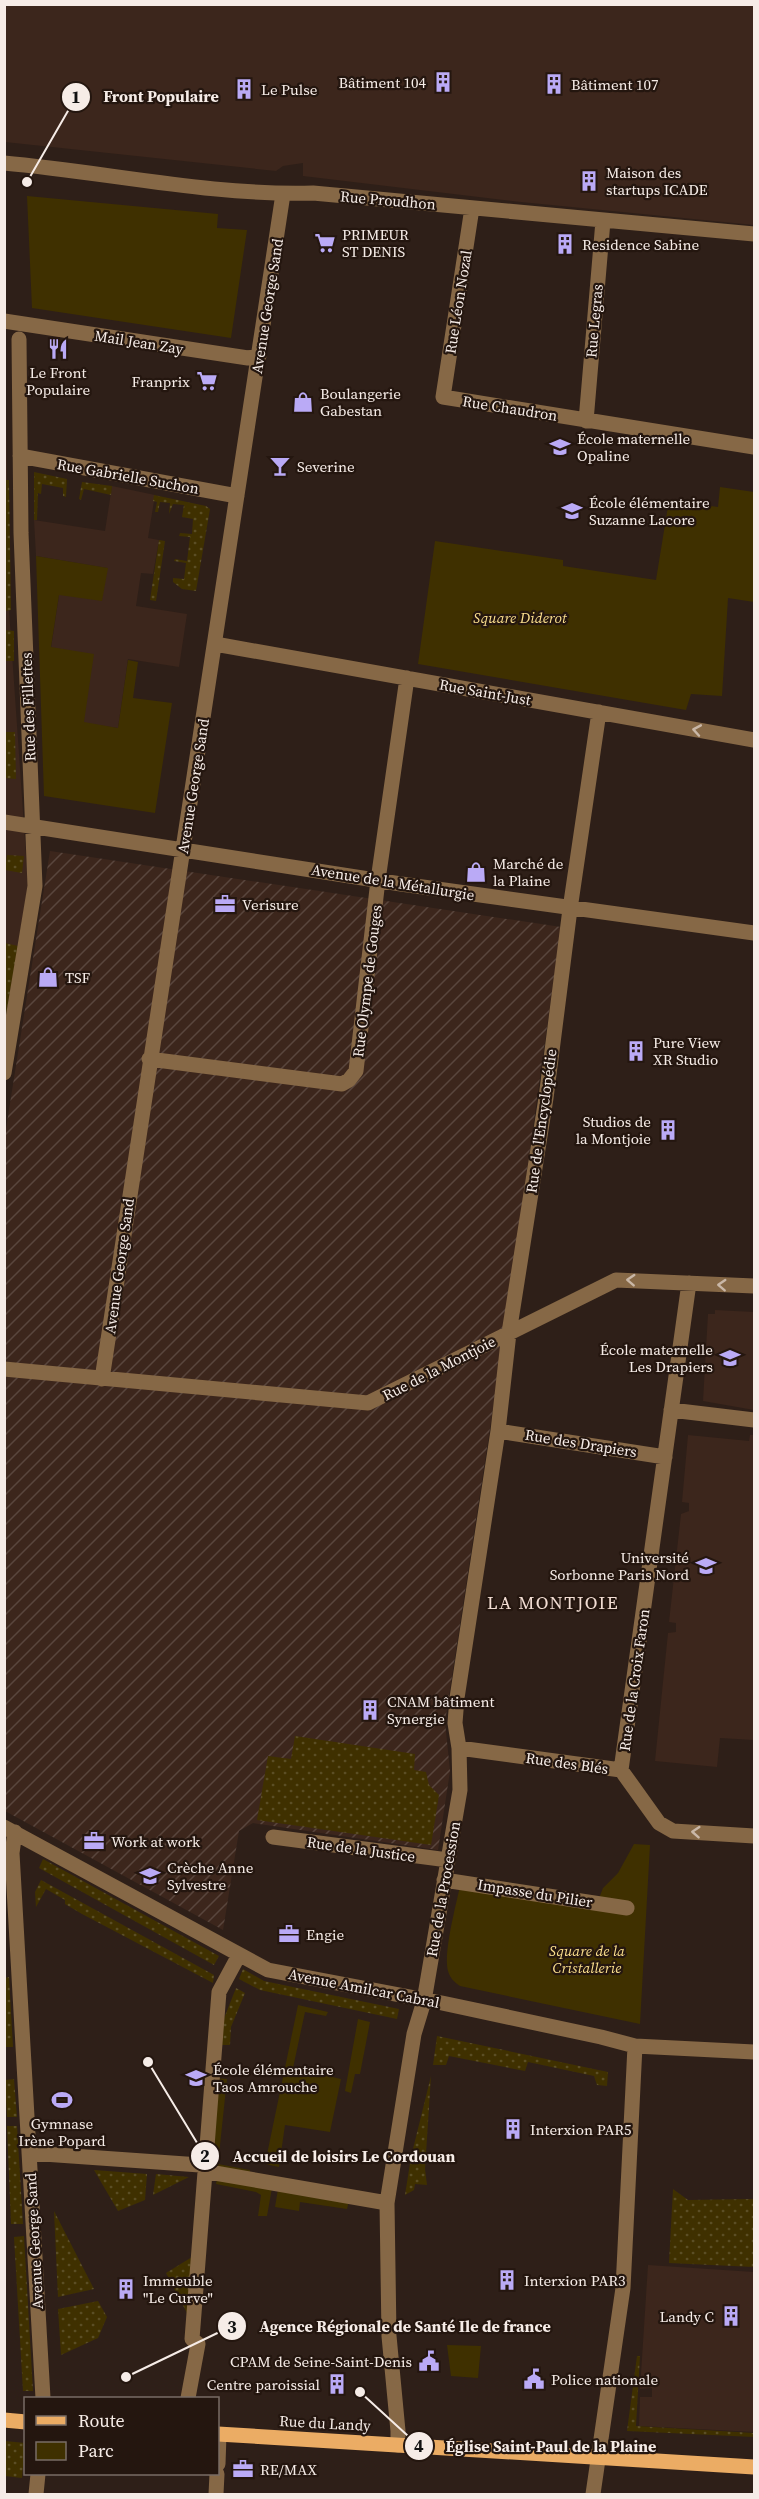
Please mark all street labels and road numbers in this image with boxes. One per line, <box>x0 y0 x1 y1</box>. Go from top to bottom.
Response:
street label: Rue Proudhon <box>339 185 437 215</box>
street label: Avenue George Sand <box>246 236 288 375</box>
street label: Rue Léon Nozal <box>439 248 477 355</box>
street label: Rue Legras <box>580 283 608 359</box>
street label: Mail Jean Zay <box>93 325 185 359</box>
street label: Rue Chaudron <box>461 390 559 426</box>
street label: Rue Gabrielle Suchon <box>55 453 201 499</box>
street label: Rue des Fillettes <box>16 652 40 762</box>
street label: Rue Saint-Just <box>438 674 533 710</box>
street label: Avenue George Sand <box>172 716 214 855</box>
street label: Avenue de la Métallurgie <box>310 859 476 905</box>
street label: Rue Olympe de Gouges <box>347 904 387 1058</box>
street label: Rue de l'Encyclopédie <box>520 1047 562 1194</box>
street label: Avenue George Sand <box>99 1196 139 1335</box>
street label: Rue de la Montjoie <box>379 1330 499 1406</box>
street label: Rue des Drapiers <box>523 1424 639 1462</box>
street label: Rue de la Croix Faron <box>614 1608 654 1752</box>
street label: Rue des Blés <box>524 1747 610 1779</box>
street label: Rue de la Procession <box>421 1820 465 1958</box>
street label: Rue de la Justice <box>305 1831 417 1867</box>
street label: Impasse du Pilier <box>476 1874 595 1913</box>
street label: Avenue Amilcar Cabral <box>286 1963 442 2013</box>
street label: Avenue George Sand <box>20 2172 48 2310</box>
street label: Rue du Landy <box>279 2410 372 2436</box>

